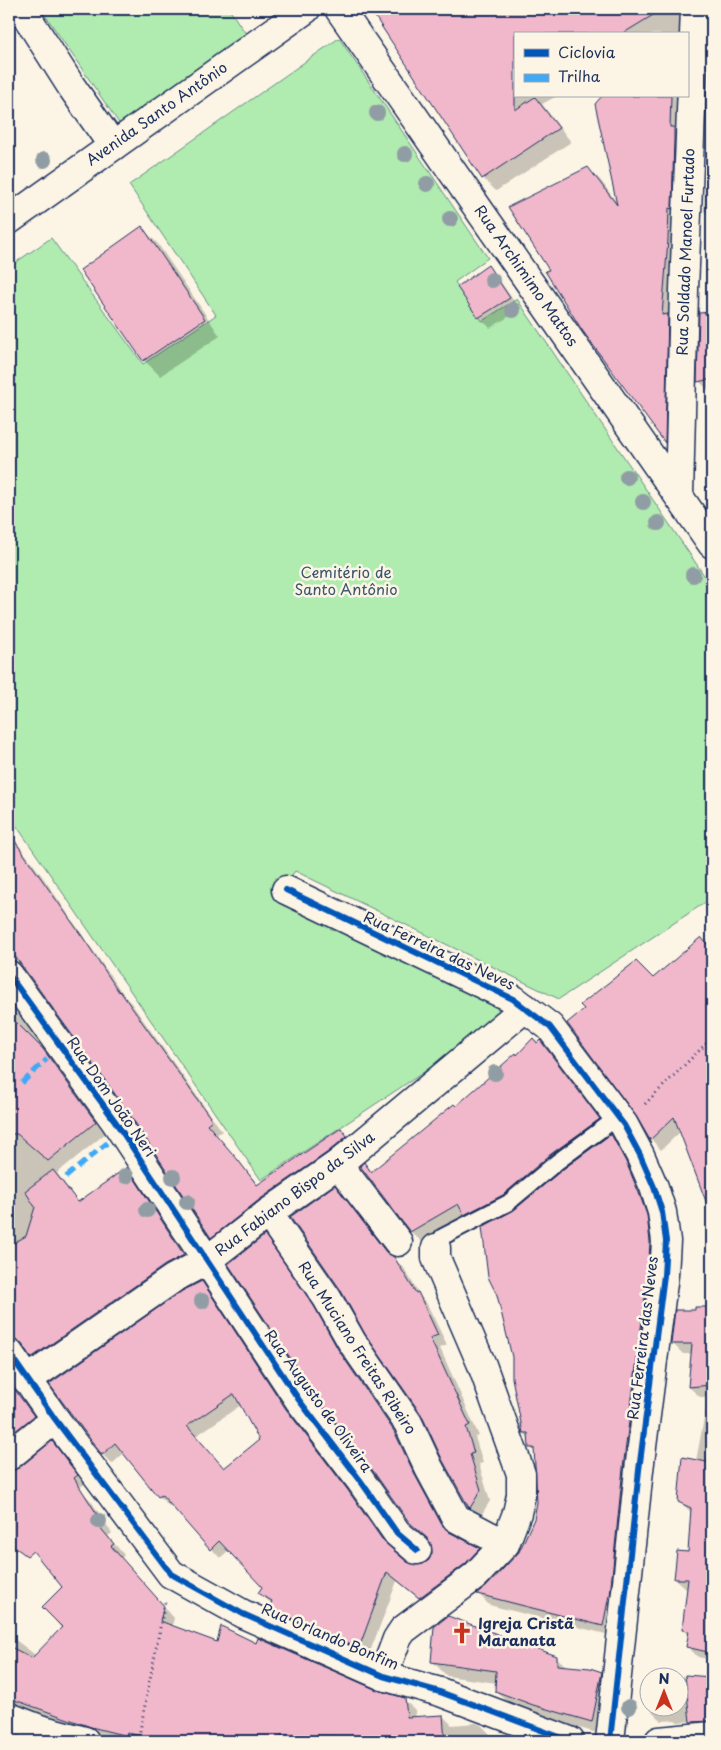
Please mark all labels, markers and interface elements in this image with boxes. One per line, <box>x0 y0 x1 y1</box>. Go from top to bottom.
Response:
legend <box>514 32 688 98</box>
text: Ciclovia <box>558 40 616 63</box>
street label: Avenida Santo Antônio <box>81 55 231 170</box>
text: Trilha <box>558 64 601 87</box>
street label: Rua Soldado Manoel Furtado <box>669 148 700 356</box>
street label: Rua Archimimo Mattos <box>470 200 585 351</box>
park label: Cemitério de Santo Antônio <box>294 560 398 600</box>
street label: Rua Ferreira das Neves <box>360 904 519 995</box>
street label: Rua Dom João Neri <box>62 1031 162 1161</box>
street label: Rua Fabiano Bispo da Silva <box>209 1124 380 1261</box>
street label: Rua Ferreira das Neves <box>620 1254 663 1421</box>
street label: Rua Muciano Freitas Ribeiro <box>293 1256 423 1438</box>
street label: Rua Augusto de Oliveira <box>260 1324 379 1476</box>
street label: Rua Orlando Bonfim <box>258 1596 403 1675</box>
place label: Igreja Cristã Maranata <box>478 1611 574 1651</box>
church icon: Igreja Cristã Maranata <box>449 1620 475 1646</box>
north arrow <box>638 1668 688 1718</box>
text: N <box>658 1668 670 1689</box>

